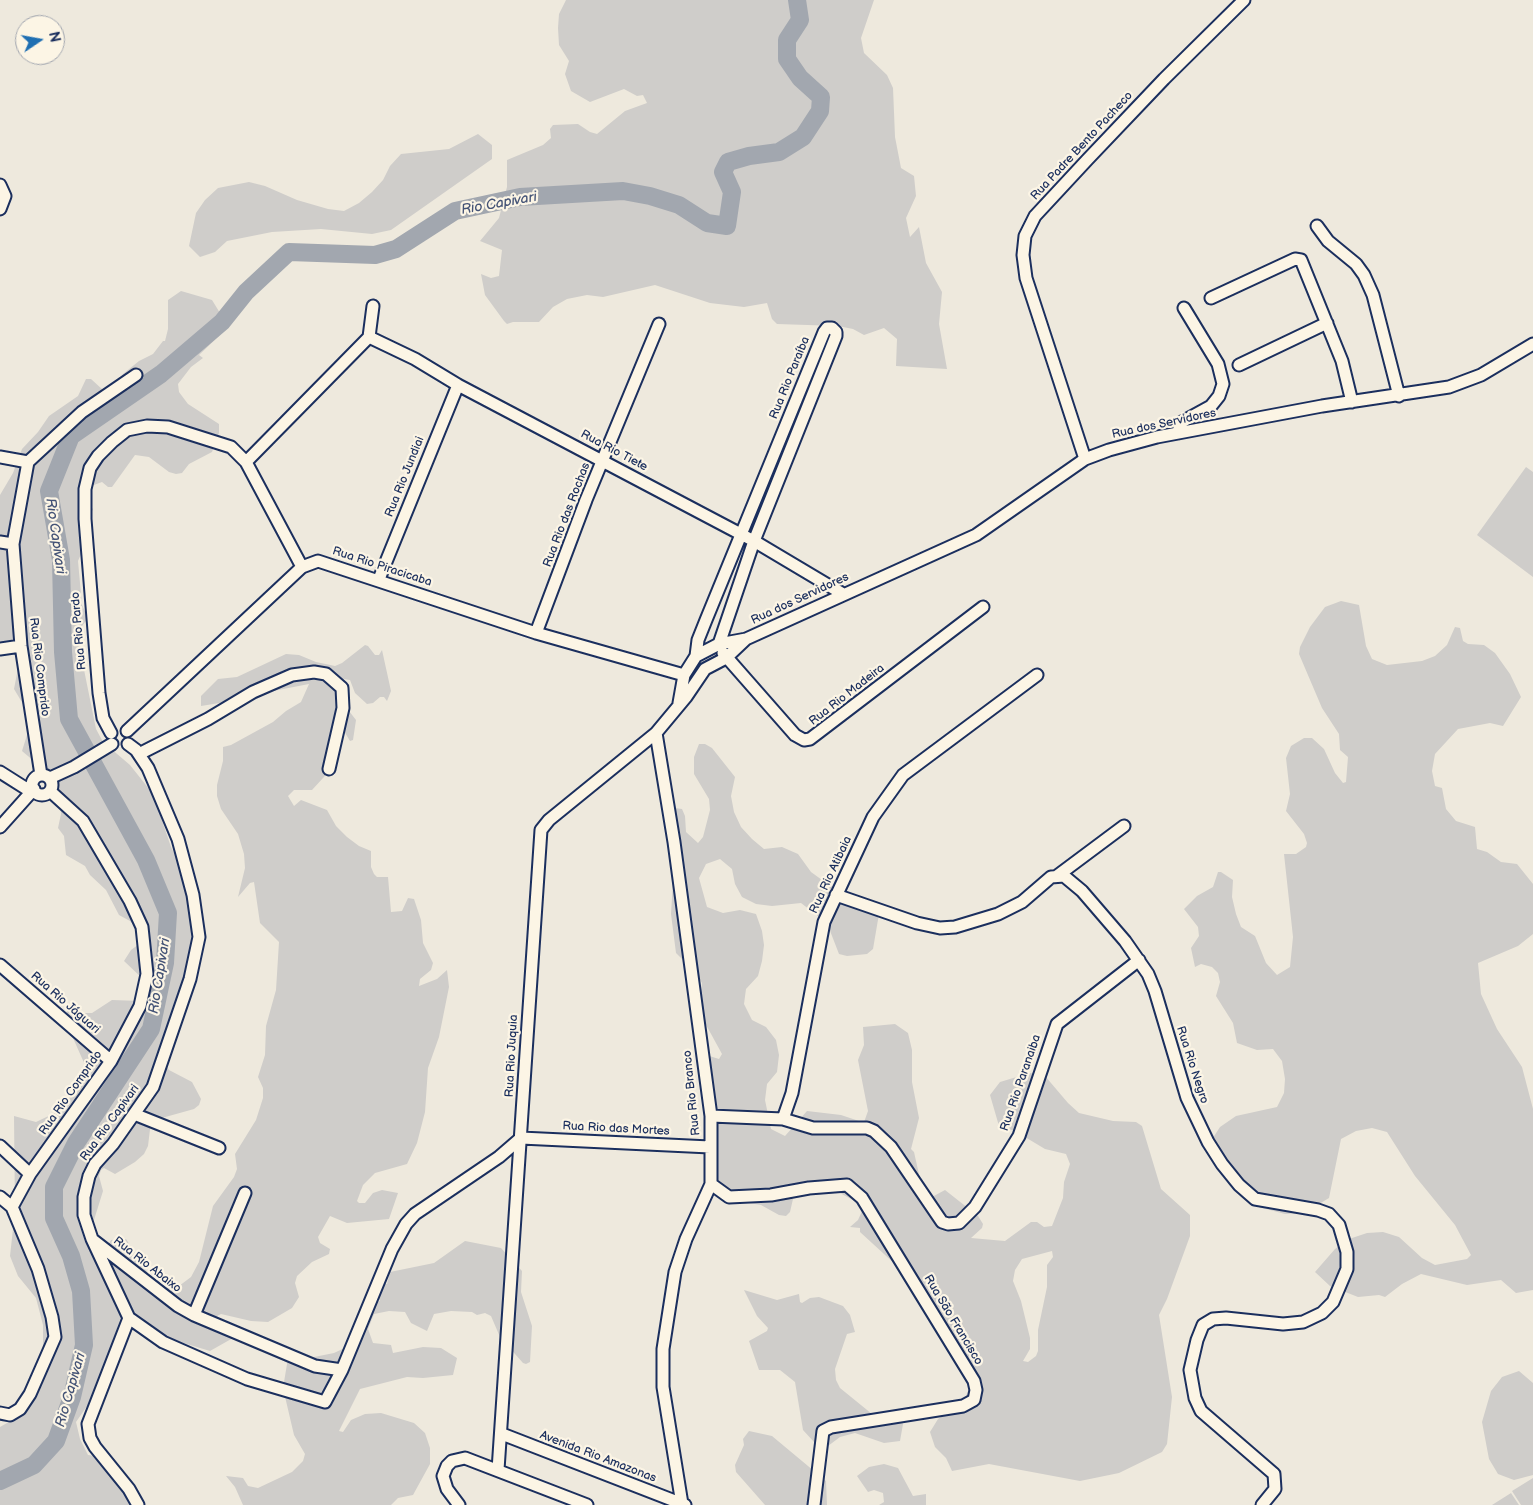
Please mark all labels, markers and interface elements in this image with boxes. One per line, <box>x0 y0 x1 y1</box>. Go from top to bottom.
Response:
north arrow <box>15 15 65 65</box>
text: N <box>45 30 64 44</box>
street label: Rua Padre Bento Pacheco <box>1028 89 1136 203</box>
water label: Rio Capivari <box>460 189 538 219</box>
street label: Rua Rio Paraíba <box>767 335 813 421</box>
street label: Rua dos Servidores <box>1111 406 1217 442</box>
street label: Rua Rio Tiete <box>578 427 650 475</box>
street label: Rua Rio Jundiai <box>382 435 428 519</box>
street label: Rua Rio das Rochas <box>540 461 594 569</box>
water label: Rio Capivari <box>41 497 69 575</box>
street label: Rua Rio Piracicaba <box>330 544 434 590</box>
street label: Rua dos Servidores <box>749 570 851 628</box>
street label: Rua Rio Pardo <box>68 591 90 671</box>
street label: Rua Rio Comprido <box>26 617 52 717</box>
street label: Rua Rio Madeira <box>807 661 887 729</box>
street label: Rua Rio Atibaia <box>807 834 855 916</box>
water label: Rio Capivari <box>146 937 174 1015</box>
street label: Rua Rio Jáguari <box>27 969 103 1037</box>
street label: Rua Rio Juquia <box>503 1014 521 1098</box>
street label: Rua Rio Negro <box>1173 1024 1211 1106</box>
street label: Rua Rio Paranaiba <box>998 1033 1044 1133</box>
street label: Rua Rio Comprido <box>37 1048 105 1138</box>
street label: Rua Rio Branco <box>680 1050 704 1136</box>
street label: Rua Rio Capivari <box>77 1082 143 1164</box>
street label: Rua Rio das Mortes <box>562 1119 670 1139</box>
street label: Rua Rio Abaixo <box>110 1234 184 1296</box>
street label: Rua São Francisco <box>920 1272 986 1368</box>
water label: Rio Capivari <box>52 1351 90 1429</box>
street label: Avenida Rio Amazonas <box>538 1428 658 1486</box>

